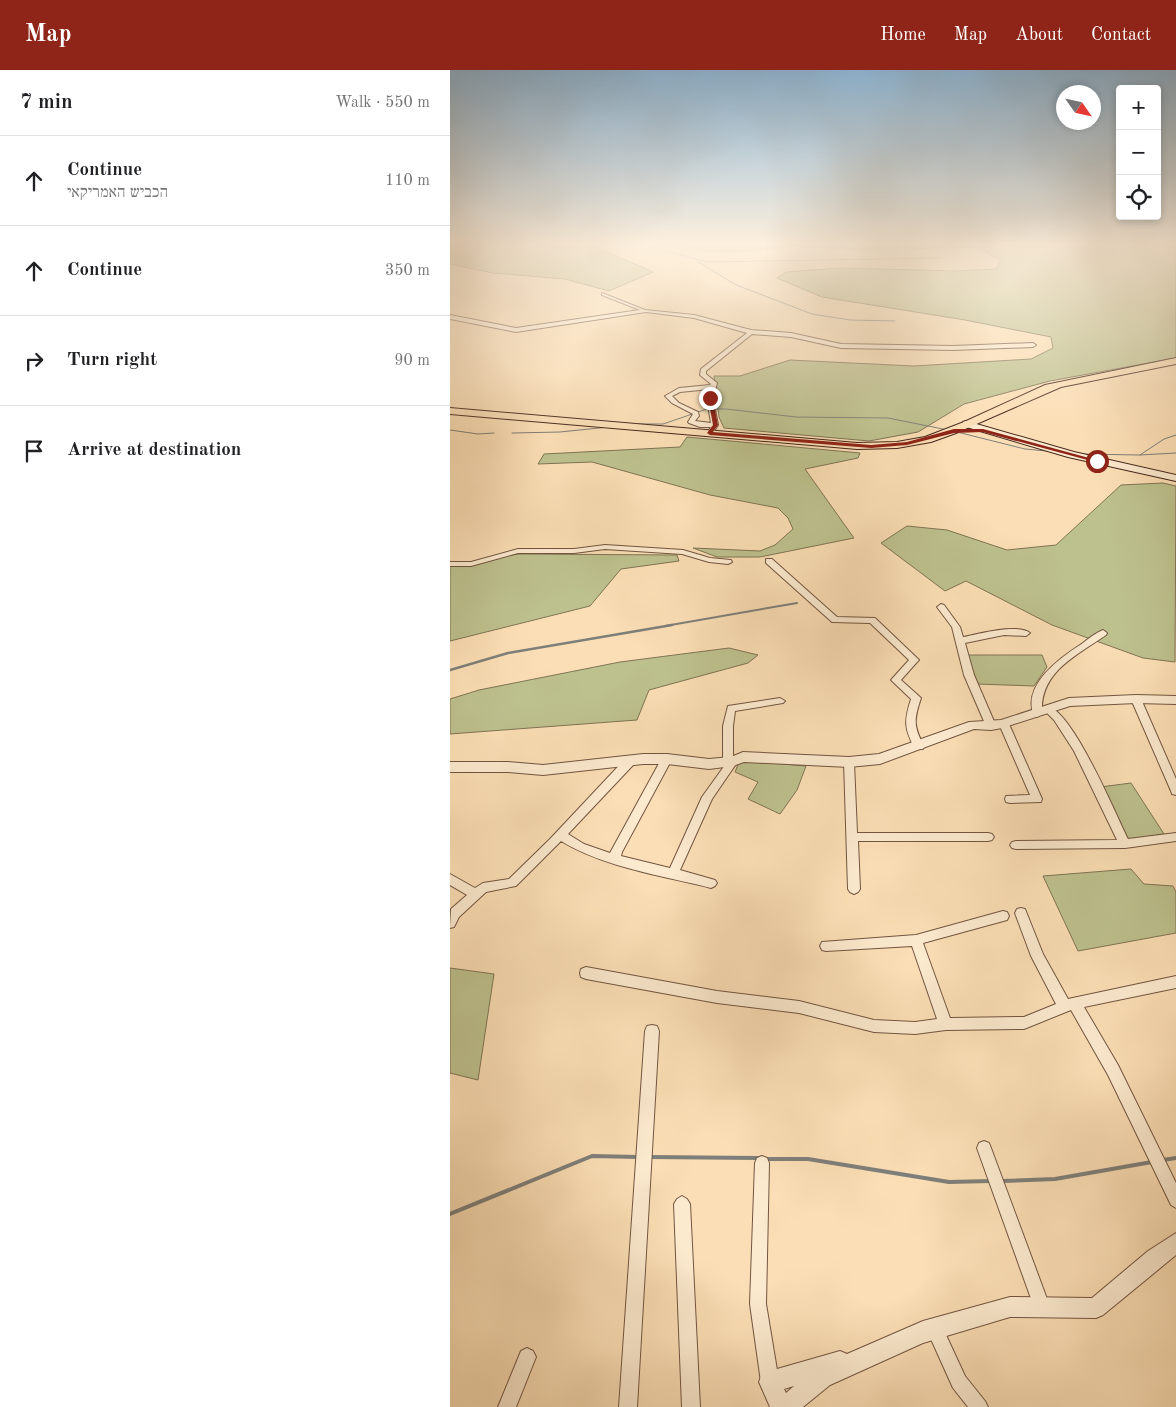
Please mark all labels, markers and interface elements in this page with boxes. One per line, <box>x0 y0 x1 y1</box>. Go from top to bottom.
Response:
text: Map <box>25 23 72 47</box>
text: Home <box>880 26 926 44</box>
text: Map <box>954 26 987 44</box>
text: About <box>1015 26 1063 44</box>
text: Contact <box>1091 26 1151 44</box>
north arrow <box>1056 85 1101 130</box>
map controls <box>1116 85 1161 220</box>
button: + <box>1116 85 1161 130</box>
text: 7 min <box>20 92 73 113</box>
text: Walk · 550 m <box>335 95 430 111</box>
button: − <box>1116 130 1161 175</box>
text: Continue <box>67 161 142 180</box>
icon: ahead <box>20 167 48 195</box>
text: 110 m <box>385 173 430 189</box>
button: locate <box>1116 175 1161 220</box>
text: הכביש האמריקאי <box>67 185 168 201</box>
icon: ahead <box>20 257 48 285</box>
text: Continue <box>67 261 142 280</box>
text: 350 m <box>385 263 430 279</box>
icon: right <box>20 347 48 375</box>
text: Turn right <box>67 351 157 370</box>
text: 90 m <box>394 353 430 369</box>
route end <box>699 387 722 410</box>
icon: arrive <box>20 437 48 465</box>
text: Arrive at destination <box>67 441 241 460</box>
route start <box>1086 450 1109 473</box>

